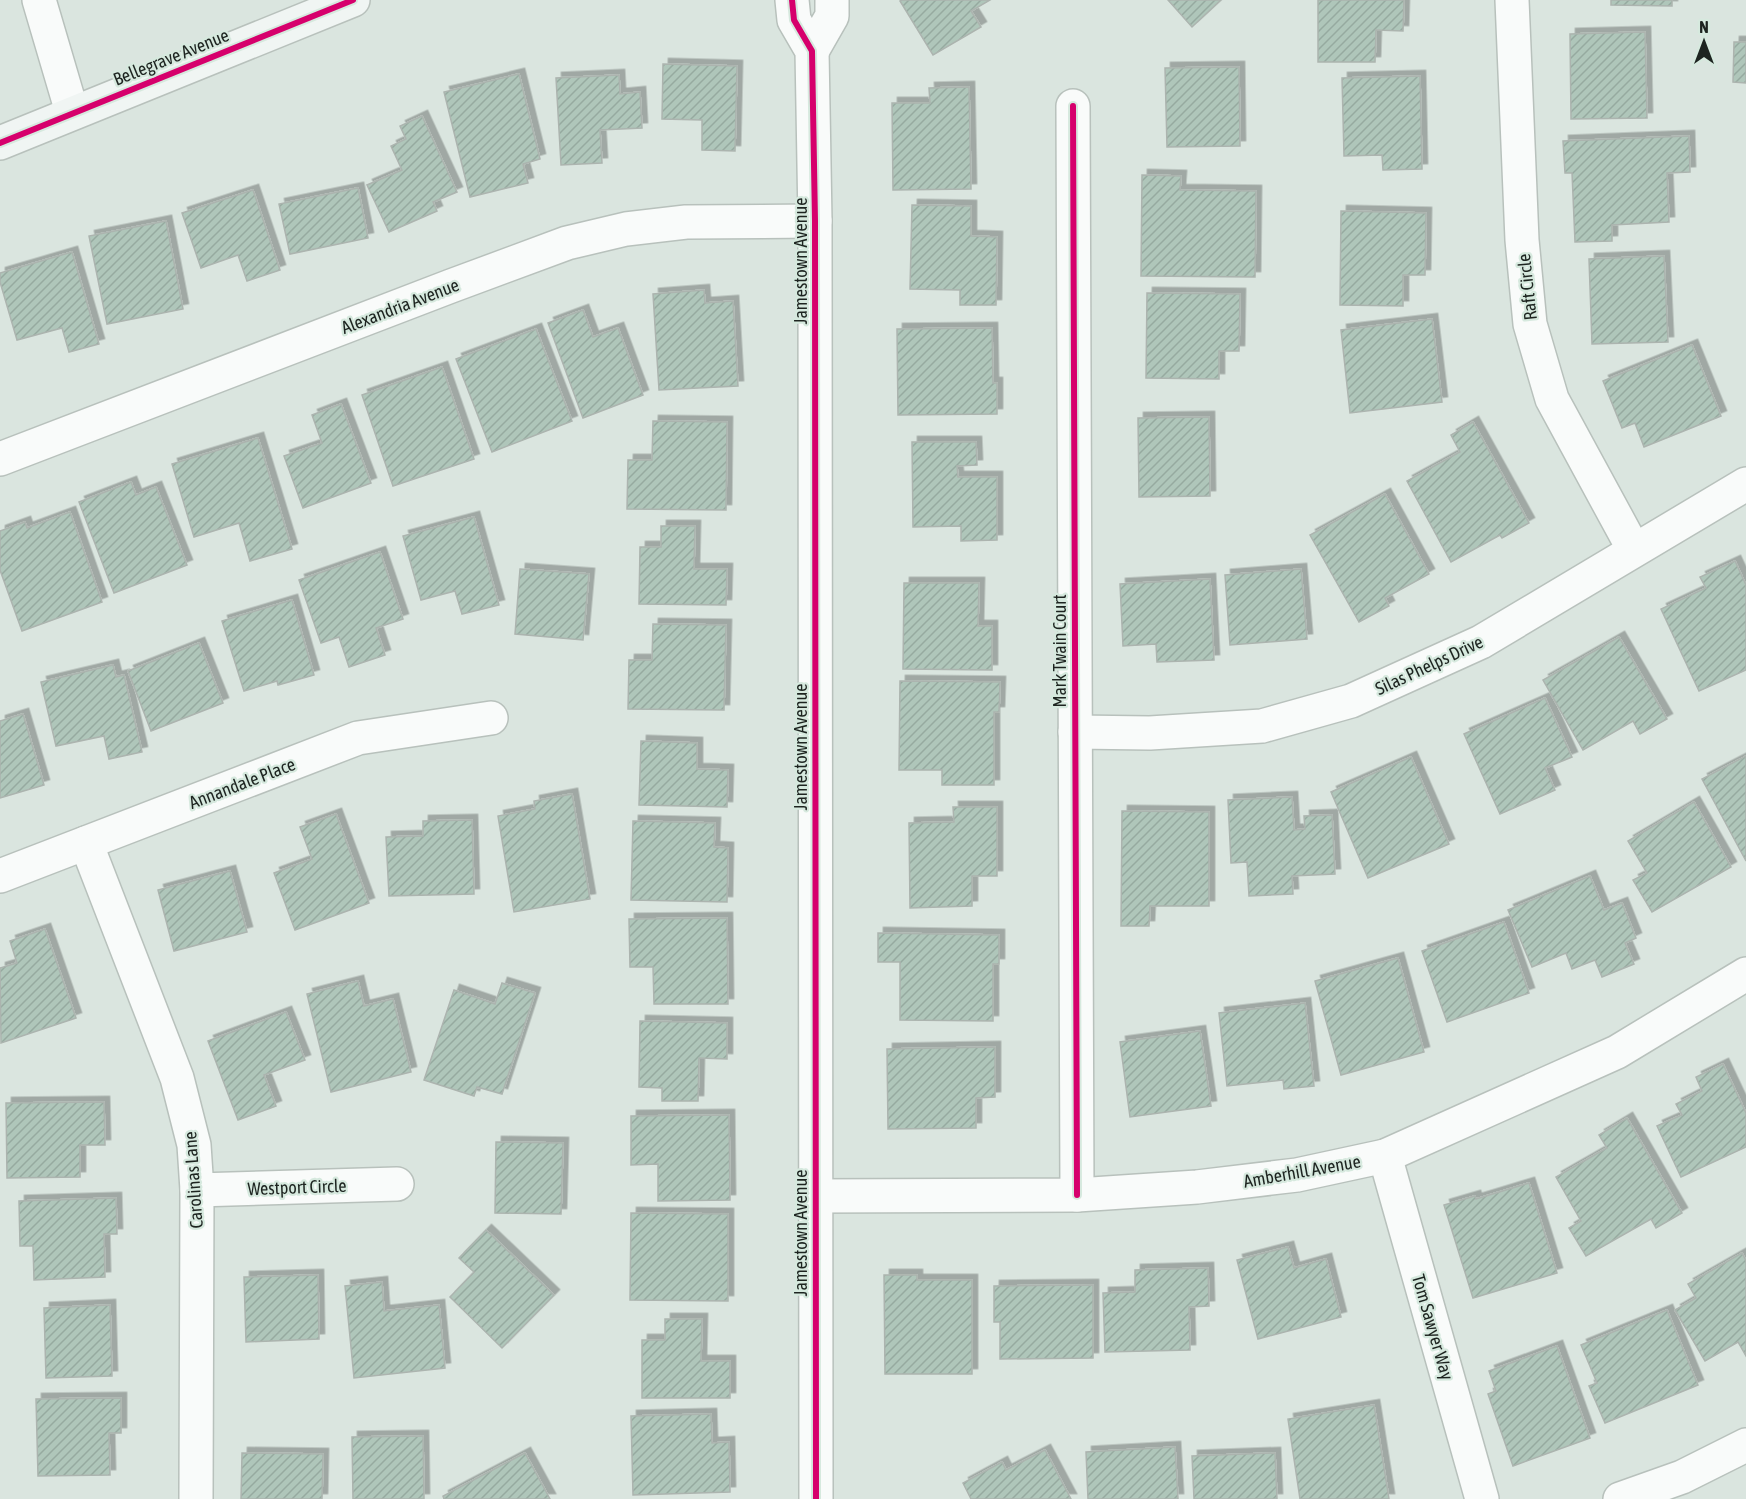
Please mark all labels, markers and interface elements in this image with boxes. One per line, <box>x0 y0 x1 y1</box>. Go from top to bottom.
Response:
north arrow <box>1674 12 1734 72</box>
text: N <box>1699 18 1709 36</box>
street label: Bellegrave Avenue <box>110 24 232 90</box>
street label: Jamestown Avenue <box>790 198 811 324</box>
street label: Raft Circle <box>1513 253 1541 321</box>
street label: Alexandria Avenue <box>338 274 462 338</box>
street label: Mark Twain Court <box>1049 594 1070 708</box>
street label: Silas Phelps Drive <box>1372 631 1486 699</box>
street label: Jamestown Avenue <box>790 684 811 810</box>
street label: Annandale Place <box>186 753 298 813</box>
street label: Carolinas Lane <box>179 1131 207 1229</box>
street label: Amberhill Avenue <box>1242 1150 1362 1192</box>
street label: Jamestown Avenue <box>790 1170 811 1296</box>
street label: Westport Circle <box>247 1175 347 1199</box>
street label: Tom Sawyer Way <box>1408 1272 1458 1382</box>

